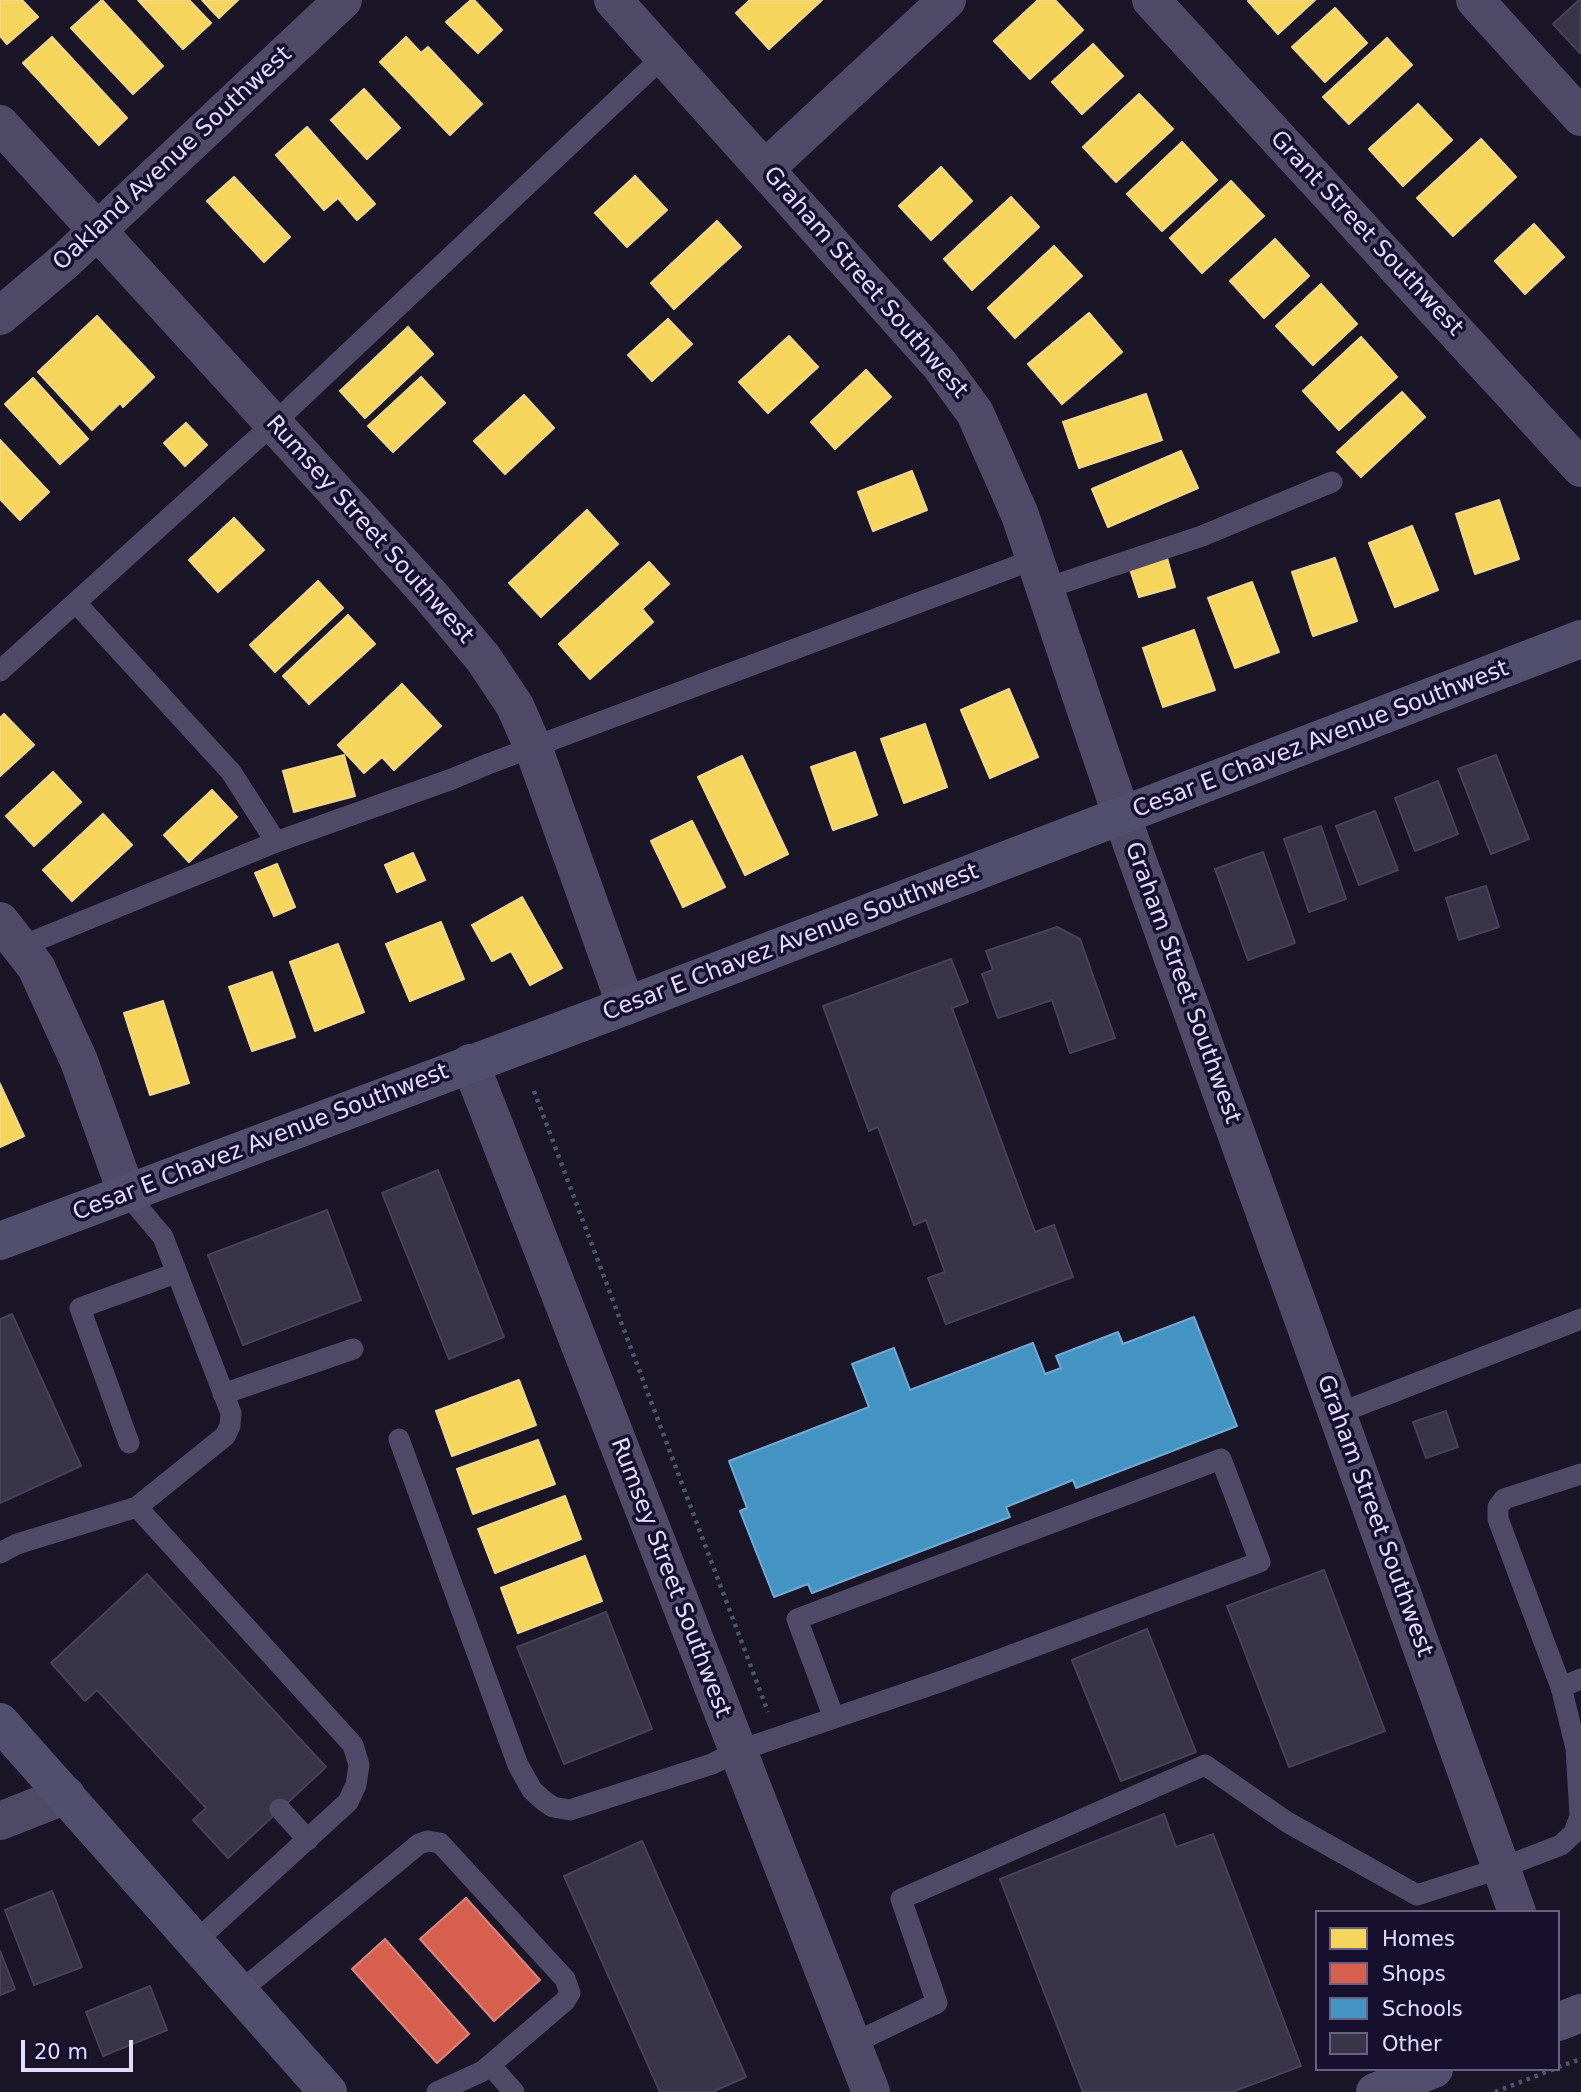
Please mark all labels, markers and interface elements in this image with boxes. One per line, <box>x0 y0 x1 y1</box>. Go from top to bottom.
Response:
street label: Oakland Avenue Southwest <box>48 41 298 277</box>
street label: Grant Street Southwest <box>1264 126 1468 342</box>
street label: Graham Street Southwest <box>757 162 973 404</box>
street label: Rumsey Street Southwest <box>259 410 479 650</box>
street label: Cesar E Chavez Avenue Southwest <box>1129 655 1513 825</box>
street label: Graham Street Southwest <box>1118 838 1246 1128</box>
street label: Cesar E Chavez Avenue Southwest <box>599 858 983 1028</box>
street label: Cesar E Chavez Avenue Southwest <box>69 1058 453 1228</box>
street label: Graham Street Southwest <box>1310 1371 1438 1661</box>
street label: Rumsey Street Southwest <box>604 1434 736 1722</box>
legend <box>1315 1910 1560 2071</box>
text: Homes <box>1382 1927 1455 1951</box>
text: Shops <box>1382 1962 1446 1986</box>
text: Schools <box>1382 1997 1463 2021</box>
scale bar <box>24 2025 136 2070</box>
text: Other <box>1382 2032 1442 2056</box>
text: 20 m <box>34 2040 88 2064</box>

